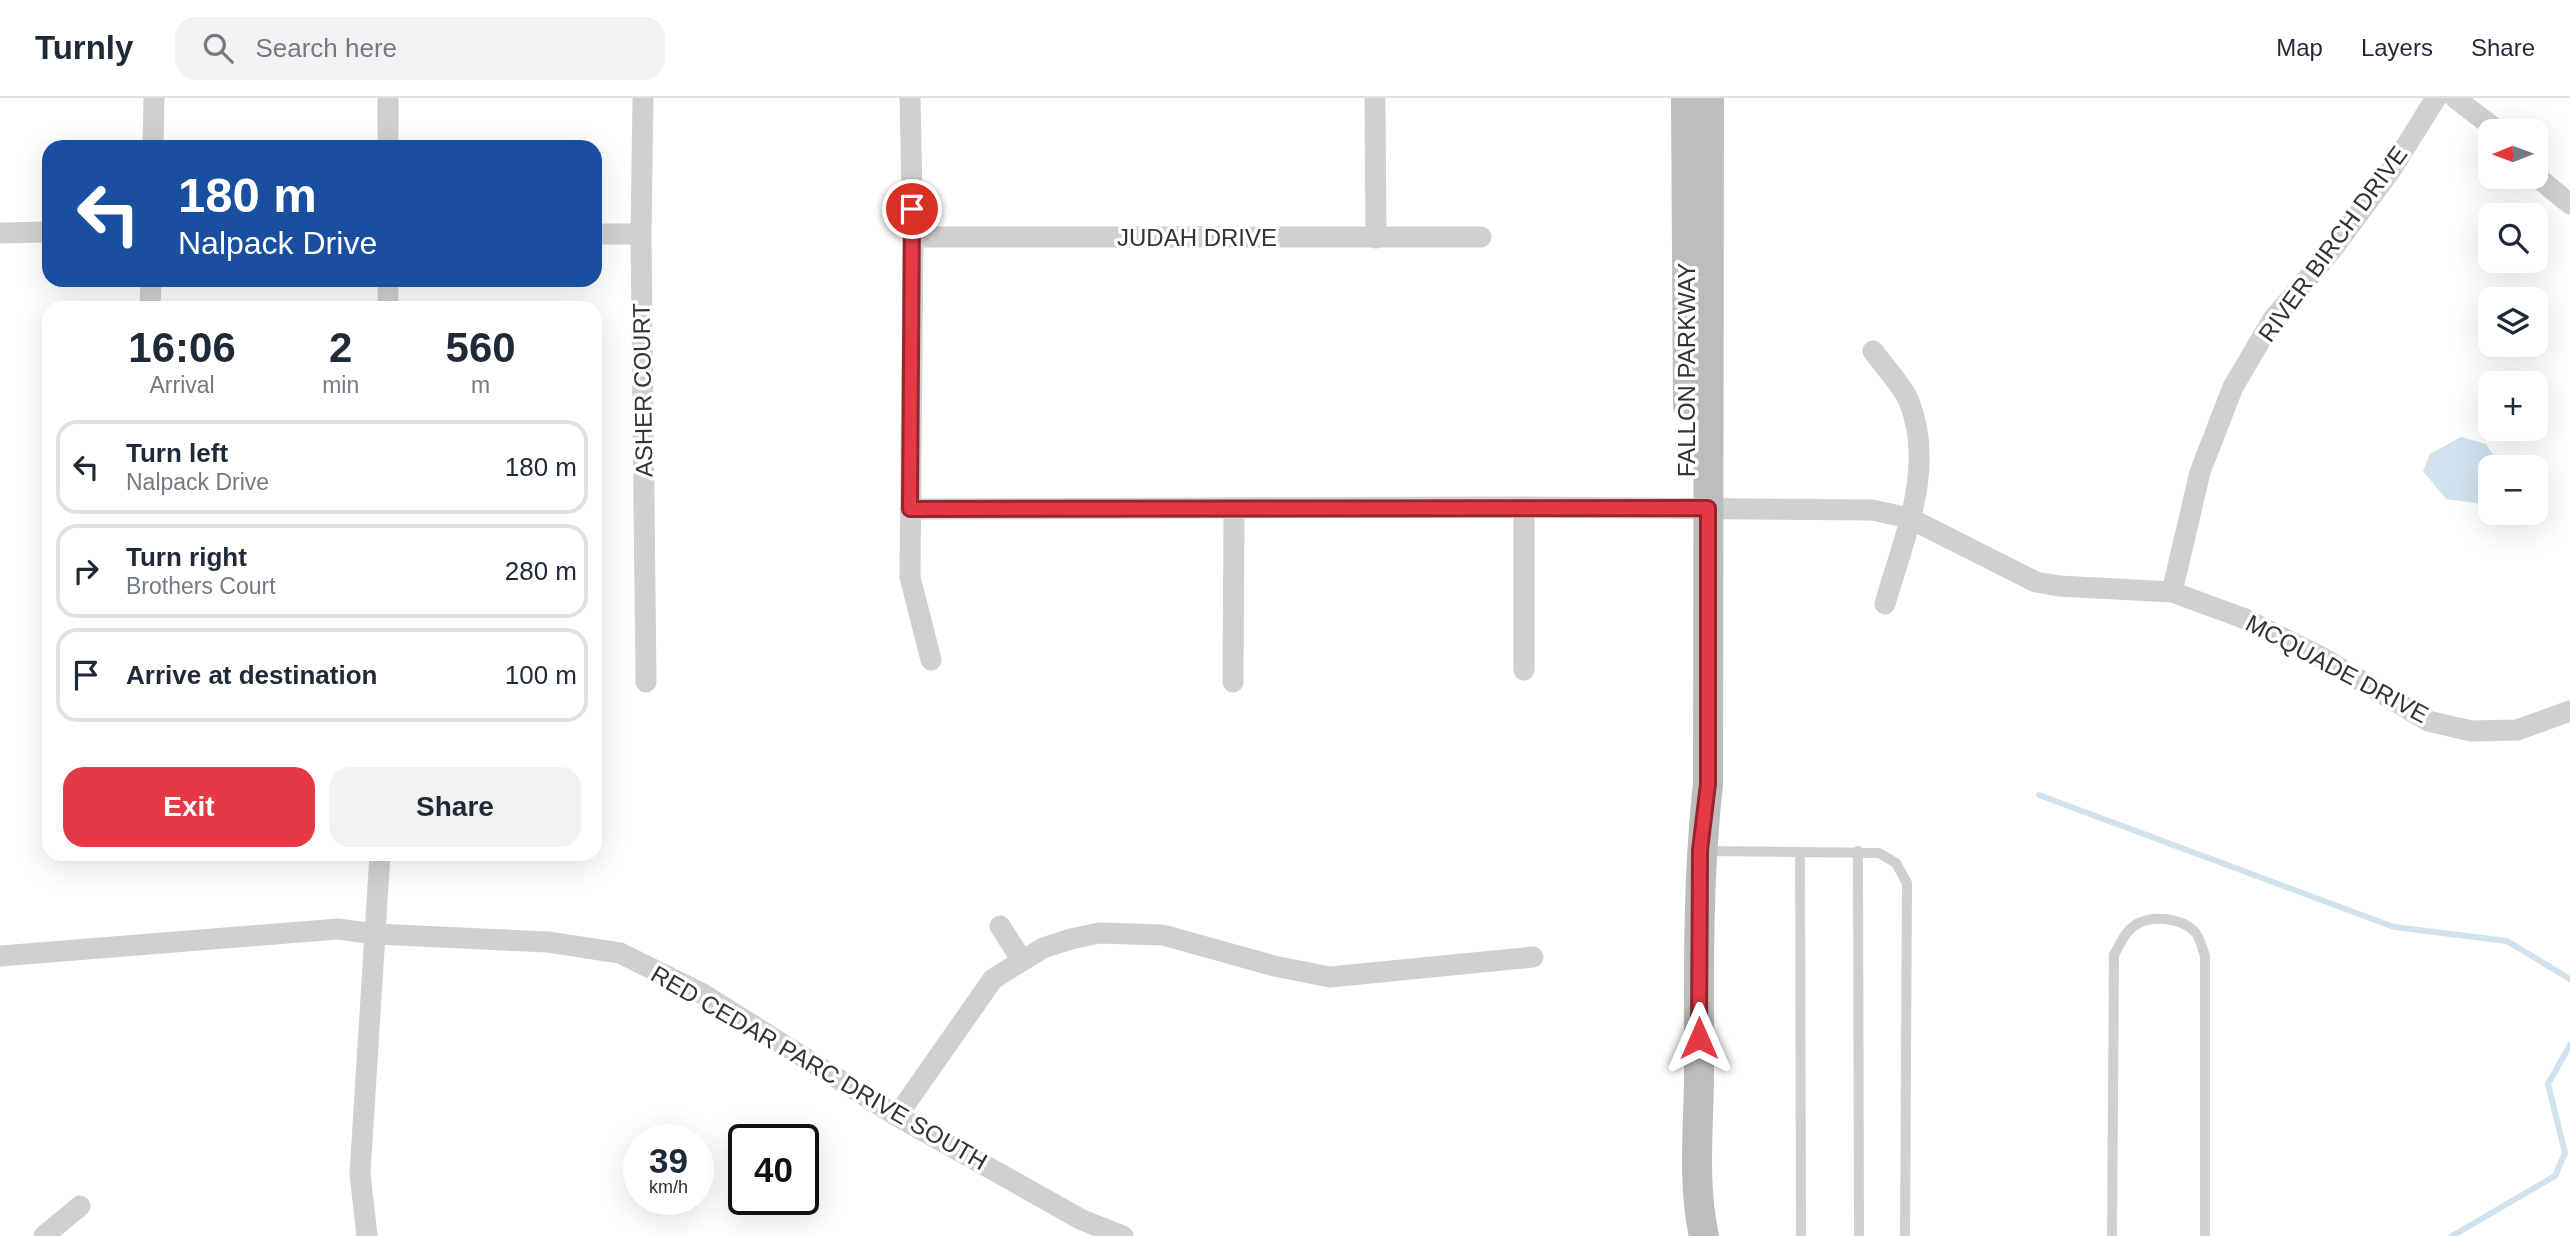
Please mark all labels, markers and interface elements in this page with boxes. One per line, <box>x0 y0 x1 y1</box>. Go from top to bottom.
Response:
search box <box>175 17 665 80</box>
text: Turnly <box>35 29 133 66</box>
icon: search <box>199 29 237 67</box>
text: Search here <box>255 33 397 63</box>
text: Map <box>2276 34 2323 61</box>
text: Layers <box>2361 34 2433 61</box>
text: Share <box>2471 34 2535 61</box>
north arrow <box>2478 119 2548 189</box>
map controls <box>2478 119 2548 525</box>
street label: RIVER BIRCH DRIVE <box>2253 141 2412 347</box>
icon: left <box>63 168 154 259</box>
text: 180 m <box>178 168 317 222</box>
pin <box>882 179 942 239</box>
icon: arrive <box>893 190 931 228</box>
button: search <box>2478 203 2548 273</box>
street label: JUDAH DRIVE <box>1117 224 1277 251</box>
text: Nalpack Drive <box>178 225 377 261</box>
street label: FALLON PARKWAY <box>1673 263 1700 477</box>
button: layers <box>2478 287 2548 357</box>
street label: ASHER COURT <box>627 302 658 477</box>
text: 16:06 <box>128 324 236 371</box>
text: 2 <box>329 324 352 371</box>
text: 560 <box>446 324 516 371</box>
button: + <box>2478 371 2548 441</box>
text: Arrival <box>149 372 215 398</box>
text: min <box>322 372 359 398</box>
text: m <box>471 372 490 398</box>
text: Turn left <box>126 438 228 468</box>
icon: left <box>67 448 105 486</box>
text: 180 m <box>505 452 577 482</box>
button: − <box>2478 455 2548 525</box>
text: Nalpack Drive <box>126 469 269 495</box>
text: Turn right <box>126 542 247 572</box>
icon: right <box>67 552 105 590</box>
text: 280 m <box>505 556 577 586</box>
text: Brothers Court <box>126 573 276 599</box>
street label: MCQUADE DRIVE <box>2241 609 2433 728</box>
icon: arrive <box>67 656 105 694</box>
text: Arrive at destination <box>126 660 377 690</box>
text: 100 m <box>505 660 577 690</box>
button: Exit <box>63 767 315 847</box>
button: Share <box>329 767 581 847</box>
street label: RED CEDAR PARC DRIVE SOUTH <box>646 960 992 1175</box>
position arrow <box>1662 1001 1736 1075</box>
speed limit sign: 40 <box>728 1124 819 1215</box>
text: 39 <box>649 1141 688 1180</box>
text: km/h <box>649 1177 688 1197</box>

